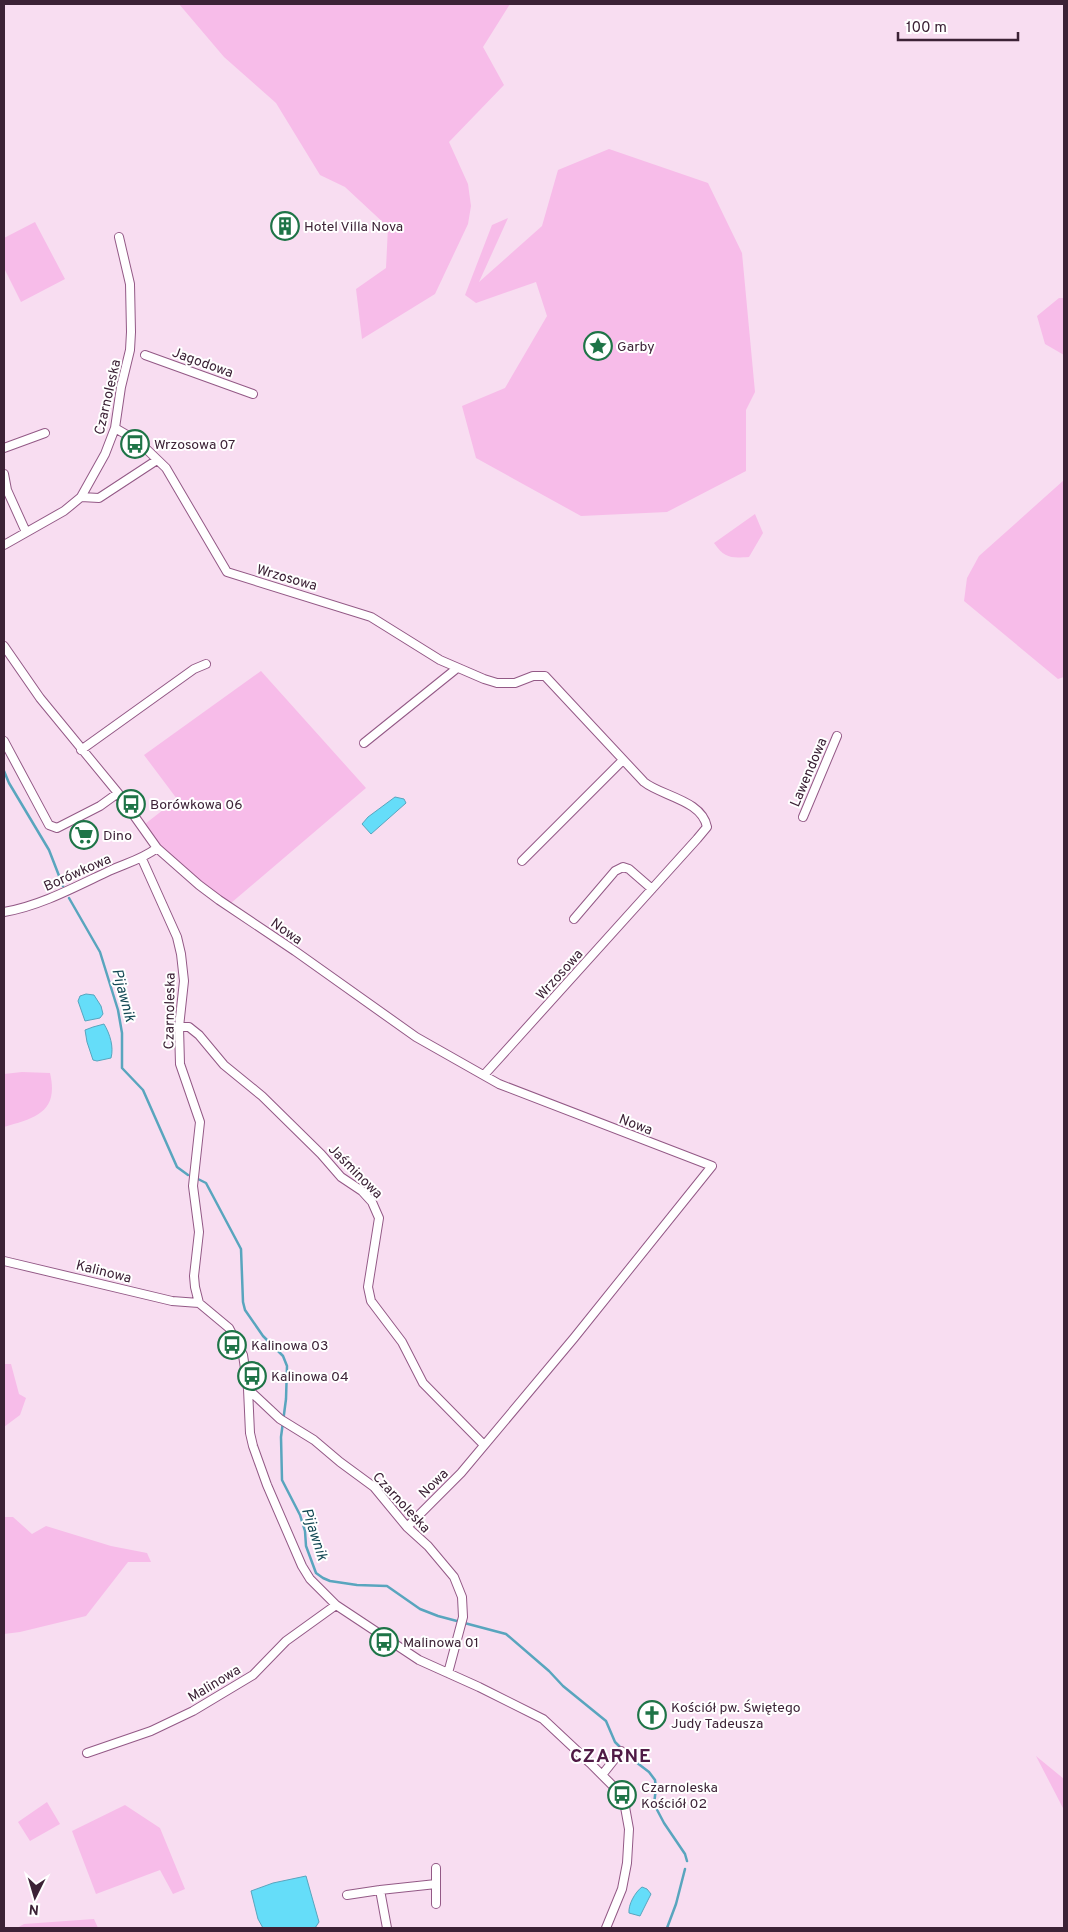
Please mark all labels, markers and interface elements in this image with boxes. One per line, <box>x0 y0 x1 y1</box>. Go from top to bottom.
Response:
scale bar <box>898 10 1018 42</box>
text: 100 m <box>906 19 947 38</box>
building icon: Hotel Villa Nova <box>270 211 300 241</box>
place label: Hotel Villa Nova <box>304 219 403 236</box>
place icon: Garby <box>583 331 613 361</box>
place label: Garby <box>617 339 655 356</box>
street label: Jagodowa <box>170 345 235 382</box>
street label: Czarnoleska <box>92 358 125 437</box>
bus stop icon: Wrzosowa 07 <box>120 429 150 459</box>
place label: Wrzosowa 07 <box>154 437 235 454</box>
street label: Wrzosowa <box>254 562 319 595</box>
street label: Lawendowa <box>787 735 832 810</box>
bus stop icon: Borówkowa 06 <box>116 789 146 819</box>
place label: Borówkowa 06 <box>150 797 243 814</box>
supermarket icon: Dino <box>69 820 99 850</box>
place label: Dino <box>103 828 132 845</box>
street label: Borówkowa <box>41 851 114 896</box>
street label: Nowa <box>267 915 305 949</box>
street label: Wrzosowa <box>533 946 587 1004</box>
water label: Pijawnik <box>106 967 139 1024</box>
street label: Czarnoleska <box>161 972 180 1050</box>
street label: Nowa <box>616 1111 655 1140</box>
street label: Jaśminowa <box>324 1141 386 1203</box>
street label: Kalinowa <box>74 1257 133 1288</box>
bus stop icon: Kalinowa 03 <box>217 1330 247 1360</box>
place label: Kalinowa 03 <box>251 1338 328 1355</box>
bus stop icon: Kalinowa 04 <box>237 1361 267 1391</box>
place label: Kalinowa 04 <box>271 1369 349 1386</box>
street label: Nowa <box>416 1466 452 1502</box>
street label: Czarnoleska <box>368 1469 433 1537</box>
water label: Pijawnik <box>296 1506 331 1564</box>
bus stop icon: Malinowa 01 <box>369 1627 399 1657</box>
place label: Malinowa 01 <box>403 1635 479 1652</box>
street label: Malinowa <box>185 1662 244 1707</box>
place label: Kościół pw. Świętego Judy Tadeusza <box>671 1699 801 1733</box>
church icon: Kościół pw. Świętego Judy Tadeusza <box>637 1700 667 1730</box>
district label: CZARNE <box>570 1745 652 1769</box>
bus stop icon: Czarnoleska Kościół 02 <box>607 1780 637 1810</box>
place label: Czarnoleska Kościół 02 <box>641 1780 718 1813</box>
north arrow <box>10 1872 60 1922</box>
text: N <box>28 1900 40 1917</box>

